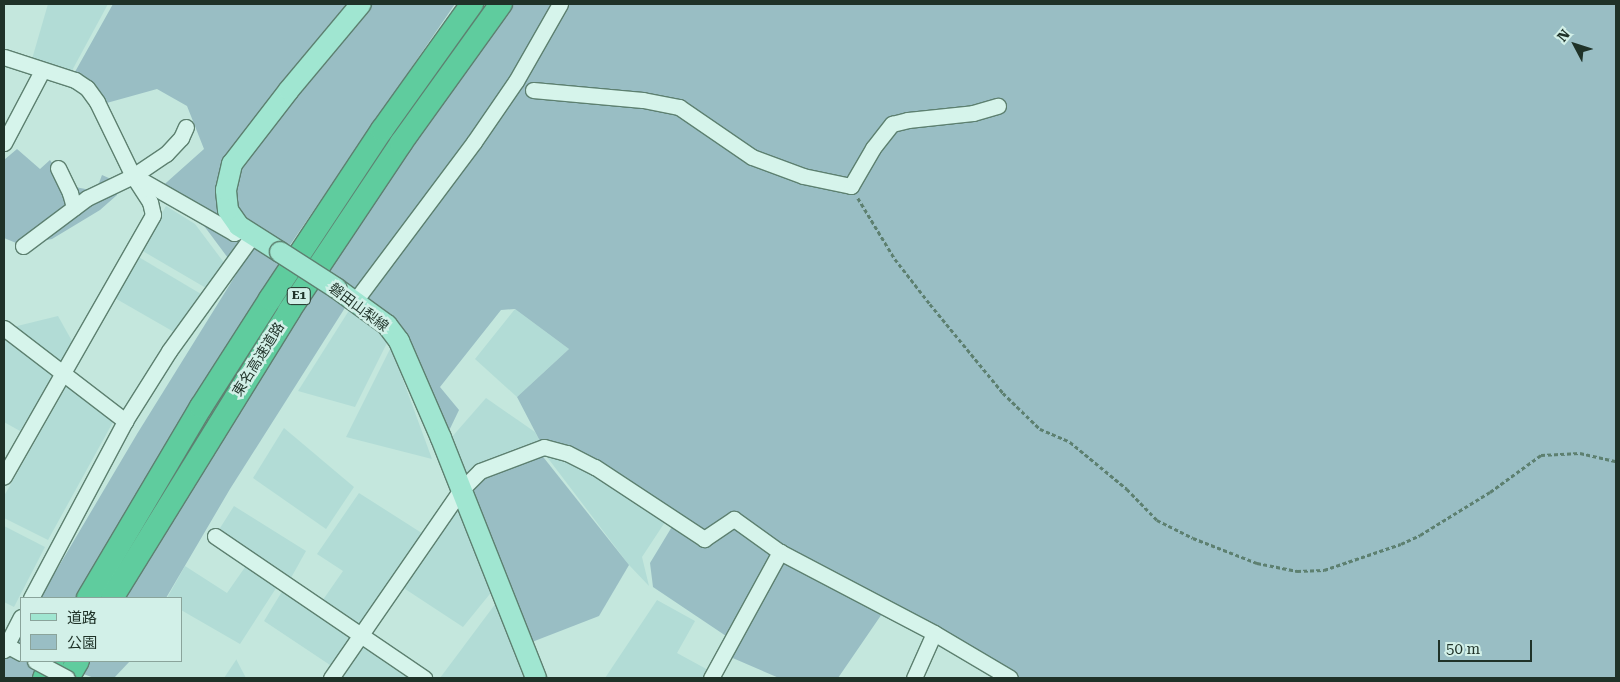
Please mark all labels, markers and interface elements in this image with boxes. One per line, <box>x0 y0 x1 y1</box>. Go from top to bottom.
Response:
north arrow <box>1550 20 1600 70</box>
text: N <box>1554 26 1573 45</box>
street label: 磐田山梨線 <box>326 279 392 335</box>
road number: E1 <box>286 286 312 306</box>
street label: 東名高速道路 <box>229 319 287 399</box>
legend <box>20 597 182 662</box>
text: 道路 <box>67 609 97 627</box>
scale bar <box>1440 630 1534 662</box>
text: 公園 <box>67 634 97 652</box>
text: 50 m <box>1446 640 1480 658</box>

